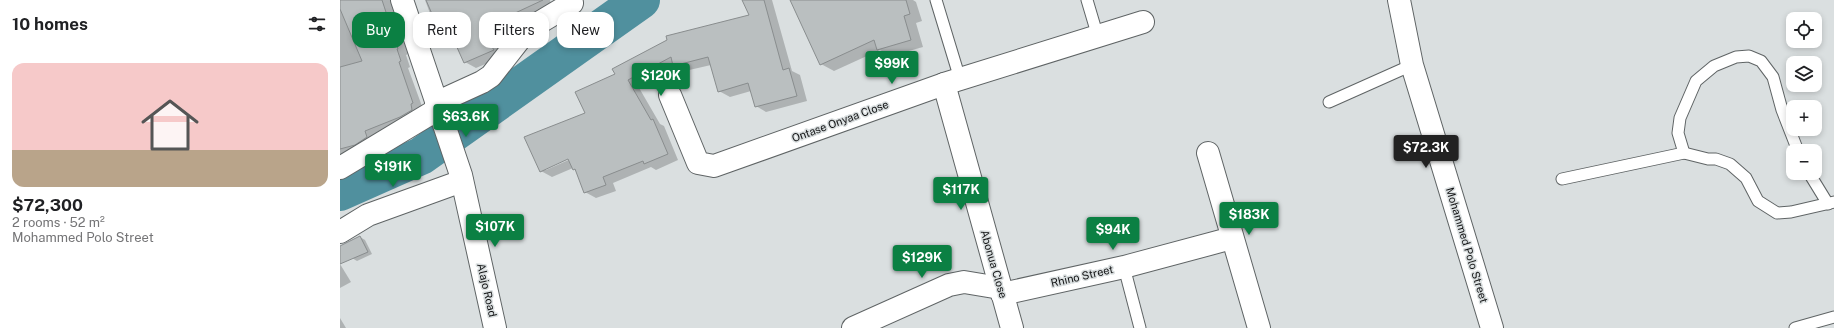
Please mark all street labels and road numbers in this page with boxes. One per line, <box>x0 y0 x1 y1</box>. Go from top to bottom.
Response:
street label: Ontase Onyaa Close <box>790 98 890 144</box>
street label: Mohammed Polo Street <box>1444 186 1490 304</box>
street label: Abonua Close <box>978 228 1010 300</box>
street label: Alajo Road <box>475 262 499 318</box>
street label: Rhino Street <box>1050 263 1114 289</box>

